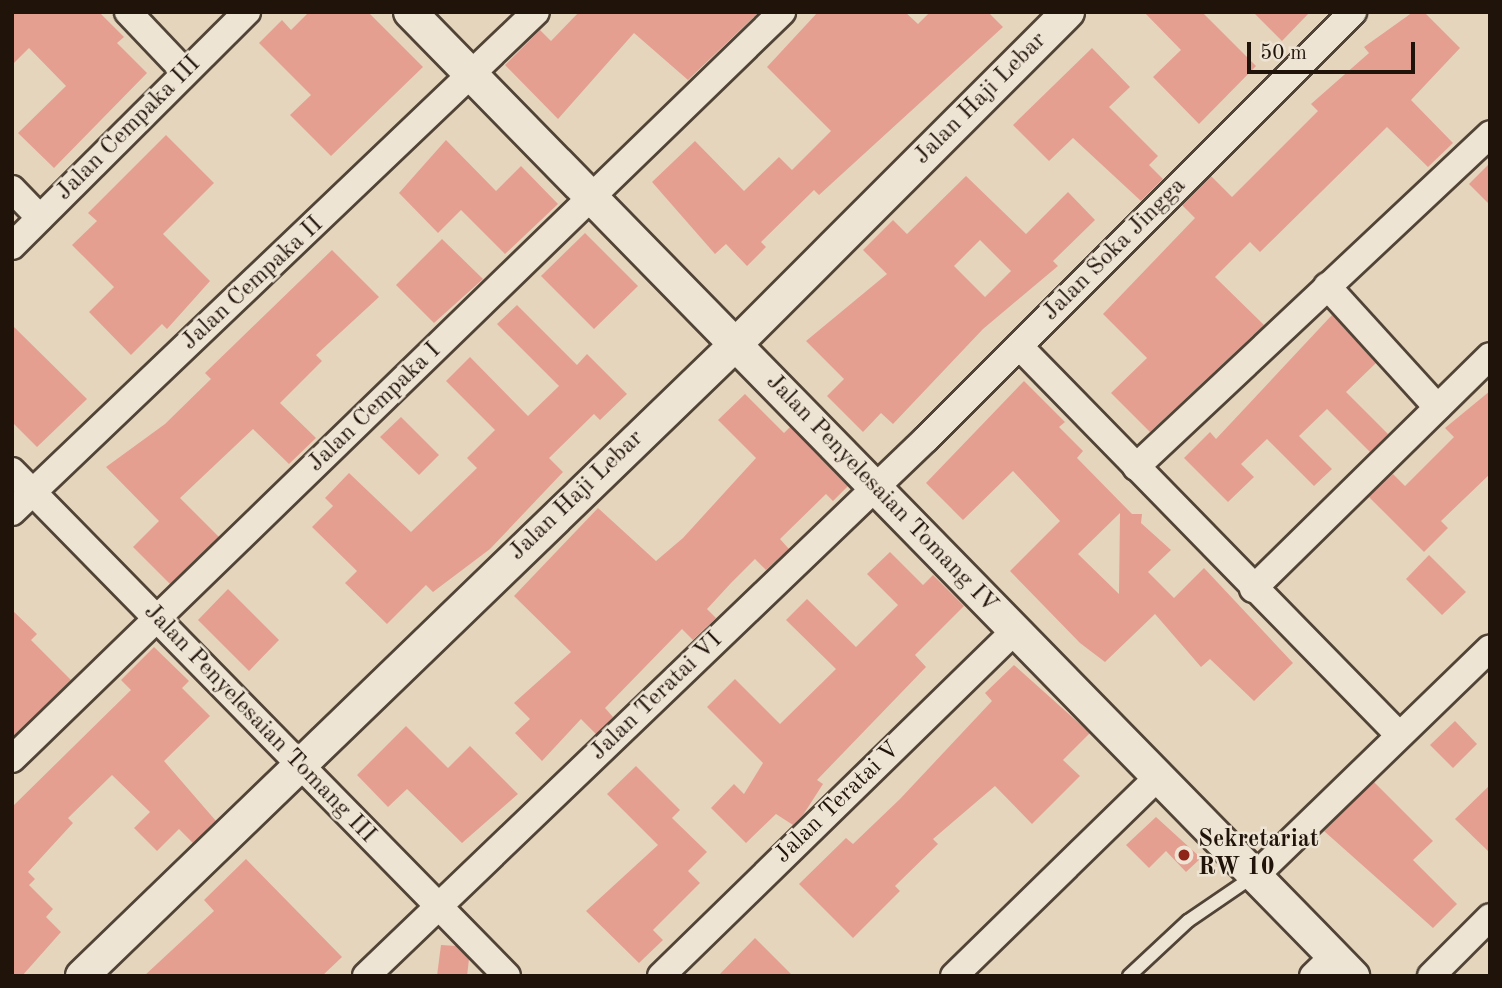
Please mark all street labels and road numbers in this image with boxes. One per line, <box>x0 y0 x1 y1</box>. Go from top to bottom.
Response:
street label: Jalan Haji Lebar <box>909 27 1053 171</box>
street label: Jalan Cempaka III <box>51 51 207 207</box>
street label: Jalan Soka Jingga <box>1037 172 1193 328</box>
street label: Jalan Cempaka II <box>176 211 330 357</box>
street label: Jalan Cempaka I <box>302 337 448 479</box>
street label: Jalan Penyelesaian Tomang IV <box>759 368 1003 620</box>
street label: Jalan Haji Lebar <box>504 425 650 567</box>
street label: Jalan Penyelesaian Tomang III <box>137 598 381 850</box>
street label: Jalan Teratai VI <box>585 627 729 767</box>
street label: Jalan Teratai V <box>769 736 907 870</box>

